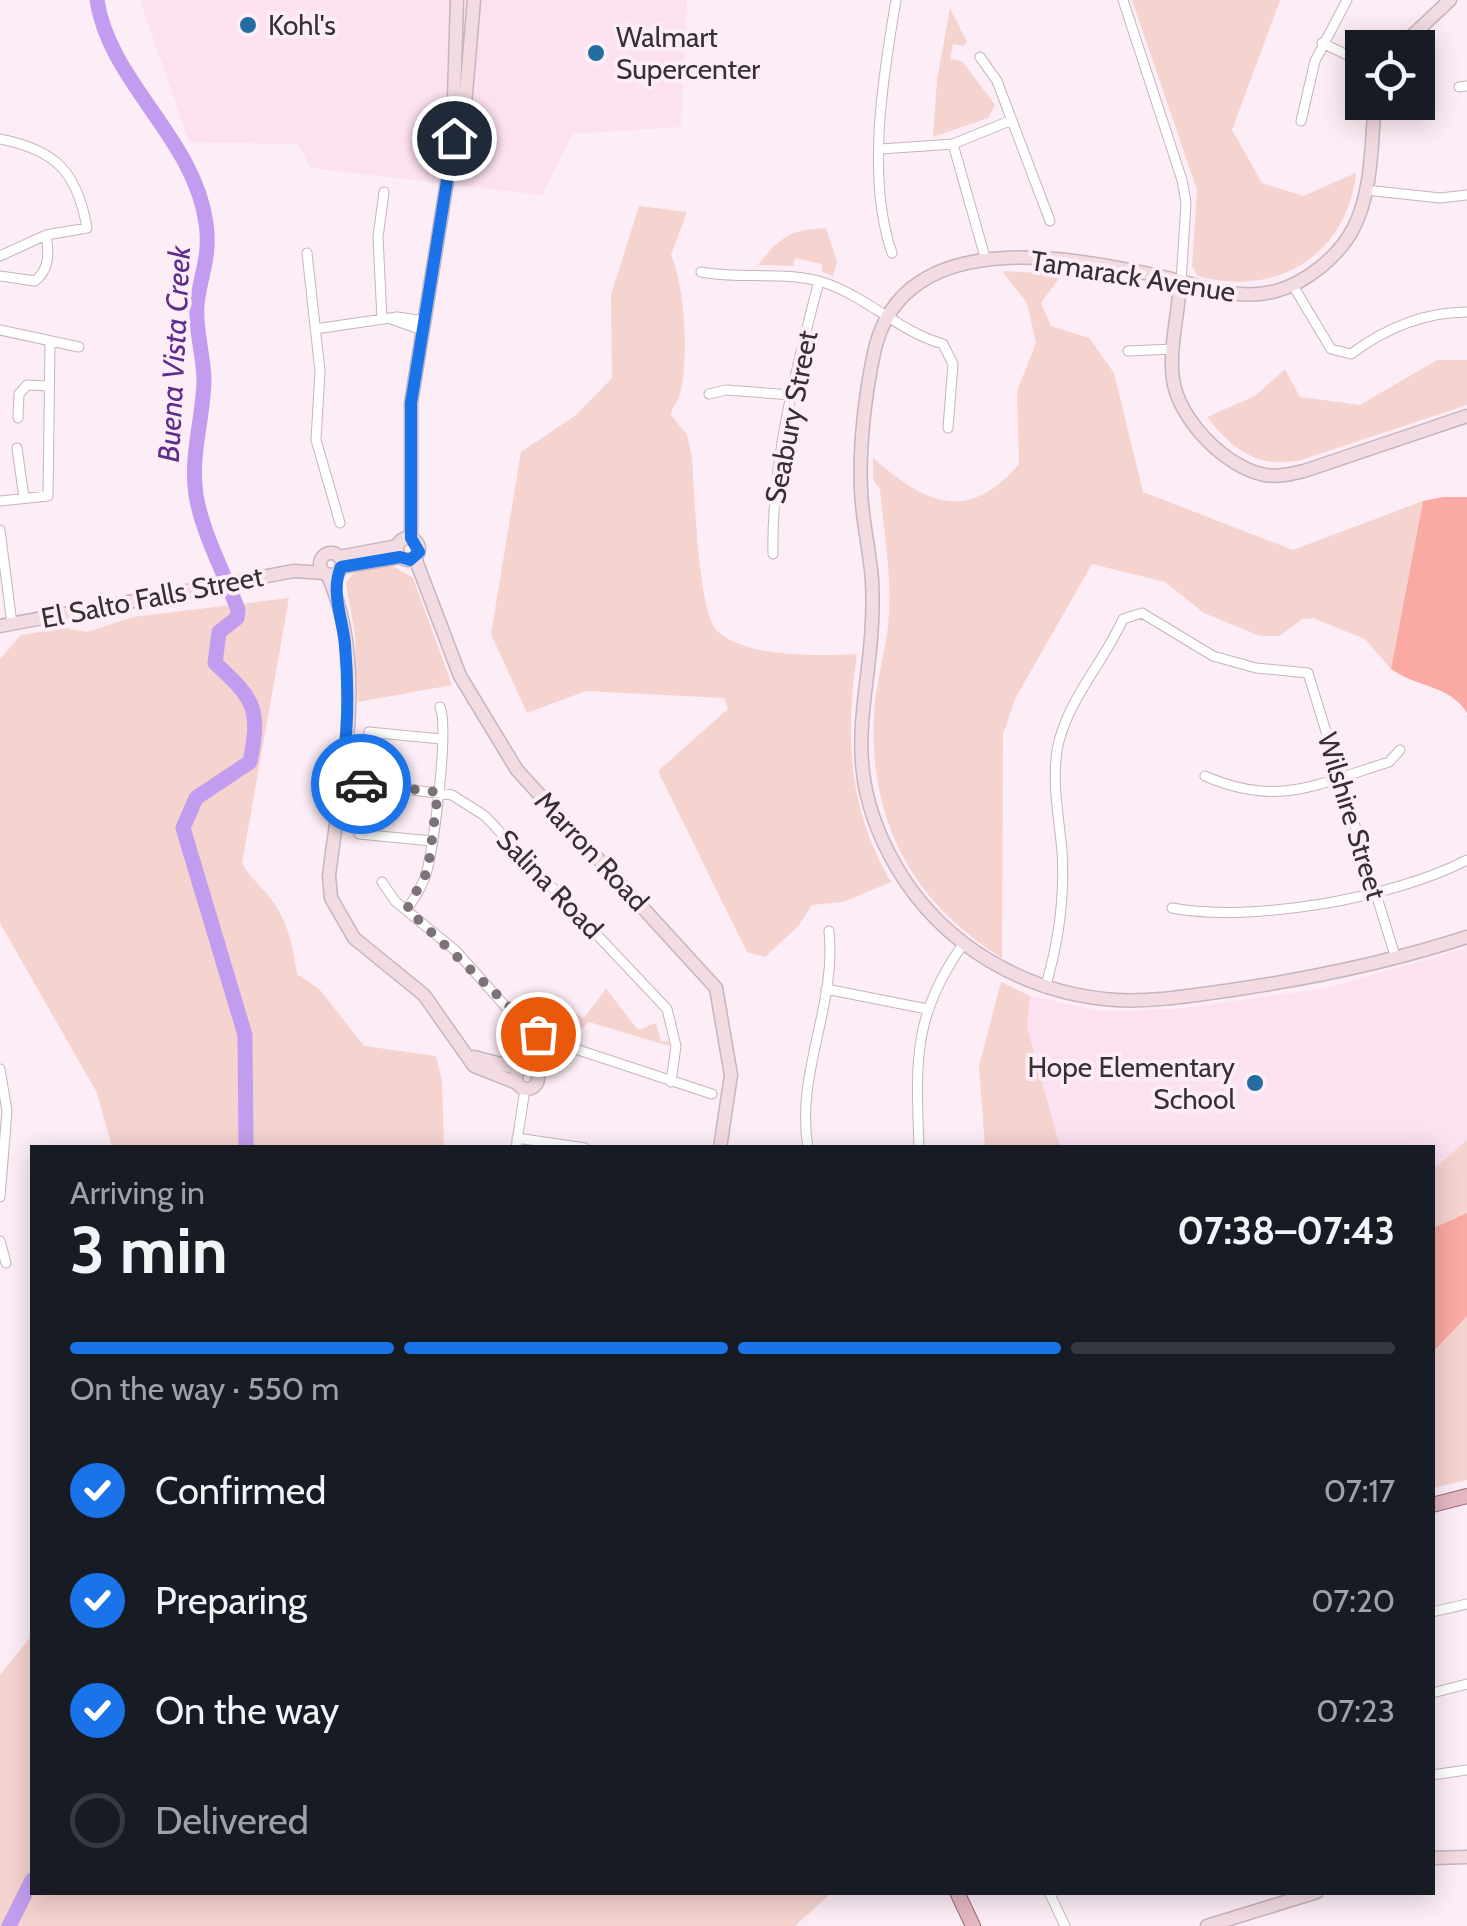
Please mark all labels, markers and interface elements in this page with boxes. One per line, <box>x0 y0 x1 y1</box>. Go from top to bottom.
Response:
place label: Kohl's <box>268 8 336 42</box>
marker: Kohl's <box>237 14 259 36</box>
place label: Walmart Supercenter <box>616 20 760 86</box>
map controls <box>1345 30 1435 120</box>
button: locate <box>1345 30 1435 120</box>
marker: Walmart Supercenter <box>585 42 607 64</box>
pin <box>412 96 497 181</box>
icon: home <box>427 111 482 166</box>
street label: Tamarack Avenue <box>1028 243 1238 309</box>
water label: Buena Vista Creek <box>150 244 198 463</box>
street label: Seabury Street <box>758 328 824 506</box>
street label: El Salto Falls Street <box>38 559 266 635</box>
street label: Wilshire Street <box>1310 728 1394 904</box>
courier <box>311 734 411 834</box>
icon: car <box>334 757 389 812</box>
street label: Marron Road <box>528 784 656 918</box>
street label: Salina Road <box>490 822 610 946</box>
pin <box>496 992 581 1077</box>
icon: bag <box>511 1007 566 1062</box>
place label: Hope Elementary School <box>1027 1050 1235 1116</box>
marker: Hope Elementary School <box>1244 1072 1266 1094</box>
text: Arriving in <box>70 1173 205 1212</box>
text: 07:38–07:43 <box>1177 1207 1395 1254</box>
text: 3 min <box>70 1210 228 1289</box>
text: On the way · 550 m <box>70 1369 339 1408</box>
icon: check <box>70 1463 125 1518</box>
text: Confirmed <box>155 1467 326 1514</box>
text: 07:17 <box>1324 1471 1395 1510</box>
icon: check <box>70 1573 125 1628</box>
text: Preparing <box>155 1577 307 1624</box>
text: 07:20 <box>1311 1581 1395 1620</box>
icon: check <box>70 1683 125 1738</box>
text: On the way <box>155 1687 339 1734</box>
text: 07:23 <box>1316 1691 1395 1730</box>
text: Delivered <box>155 1797 309 1844</box>

